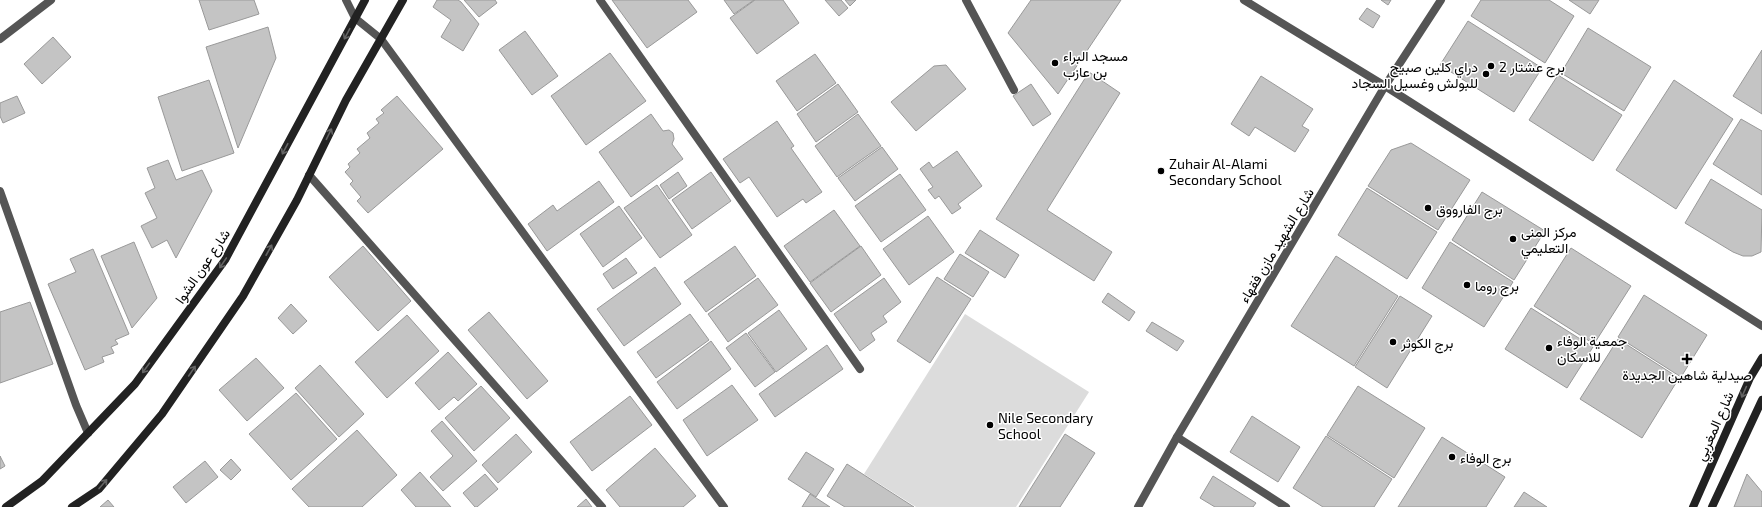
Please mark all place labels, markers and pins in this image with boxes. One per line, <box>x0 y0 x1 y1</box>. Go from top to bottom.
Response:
place label: مسجد البراء بن عازب <box>1063 47 1128 81</box>
marker: مسجد البراء بن عازب <box>1050 58 1060 68</box>
place label: دراي كلين صبيح للبولش وغسيل السجاد <box>1352 58 1478 92</box>
place label: برج عشتار 2 <box>1499 58 1565 78</box>
marker: برج عشتار 2 <box>1486 61 1496 71</box>
marker: دراي كلين صبيح للبولش وغسيل السجاد <box>1481 69 1491 79</box>
place label: Zuhair Al-Alami Secondary School <box>1169 155 1282 188</box>
marker: Zuhair Al-Alami Secondary School <box>1156 166 1166 176</box>
place label: برج الفارووق <box>1436 200 1503 220</box>
marker: برج الفارووق <box>1423 203 1433 213</box>
place label: مركز المنى التعليمي <box>1521 223 1576 260</box>
marker: مركز المنى التعليمي <box>1508 234 1518 244</box>
place label: برج روما <box>1475 277 1519 297</box>
marker: برج روما <box>1462 280 1472 290</box>
place label: جمعية الوفاء للاسكان <box>1557 332 1627 366</box>
place label: برج الكوثر <box>1400 334 1453 354</box>
marker: برج الكوثر <box>1388 337 1398 347</box>
marker: جمعية الوفاء للاسكان <box>1544 343 1554 353</box>
marker: صيدلية شاهين الجديدة <box>1682 354 1692 364</box>
place label: صيدلية شاهين الجديدة <box>1622 366 1752 384</box>
place label: Nile Secondary School <box>998 409 1094 442</box>
marker: Nile Secondary School <box>985 420 995 430</box>
place label: برج الوفاء <box>1460 449 1511 469</box>
marker: برج الوفاء <box>1447 452 1457 462</box>

